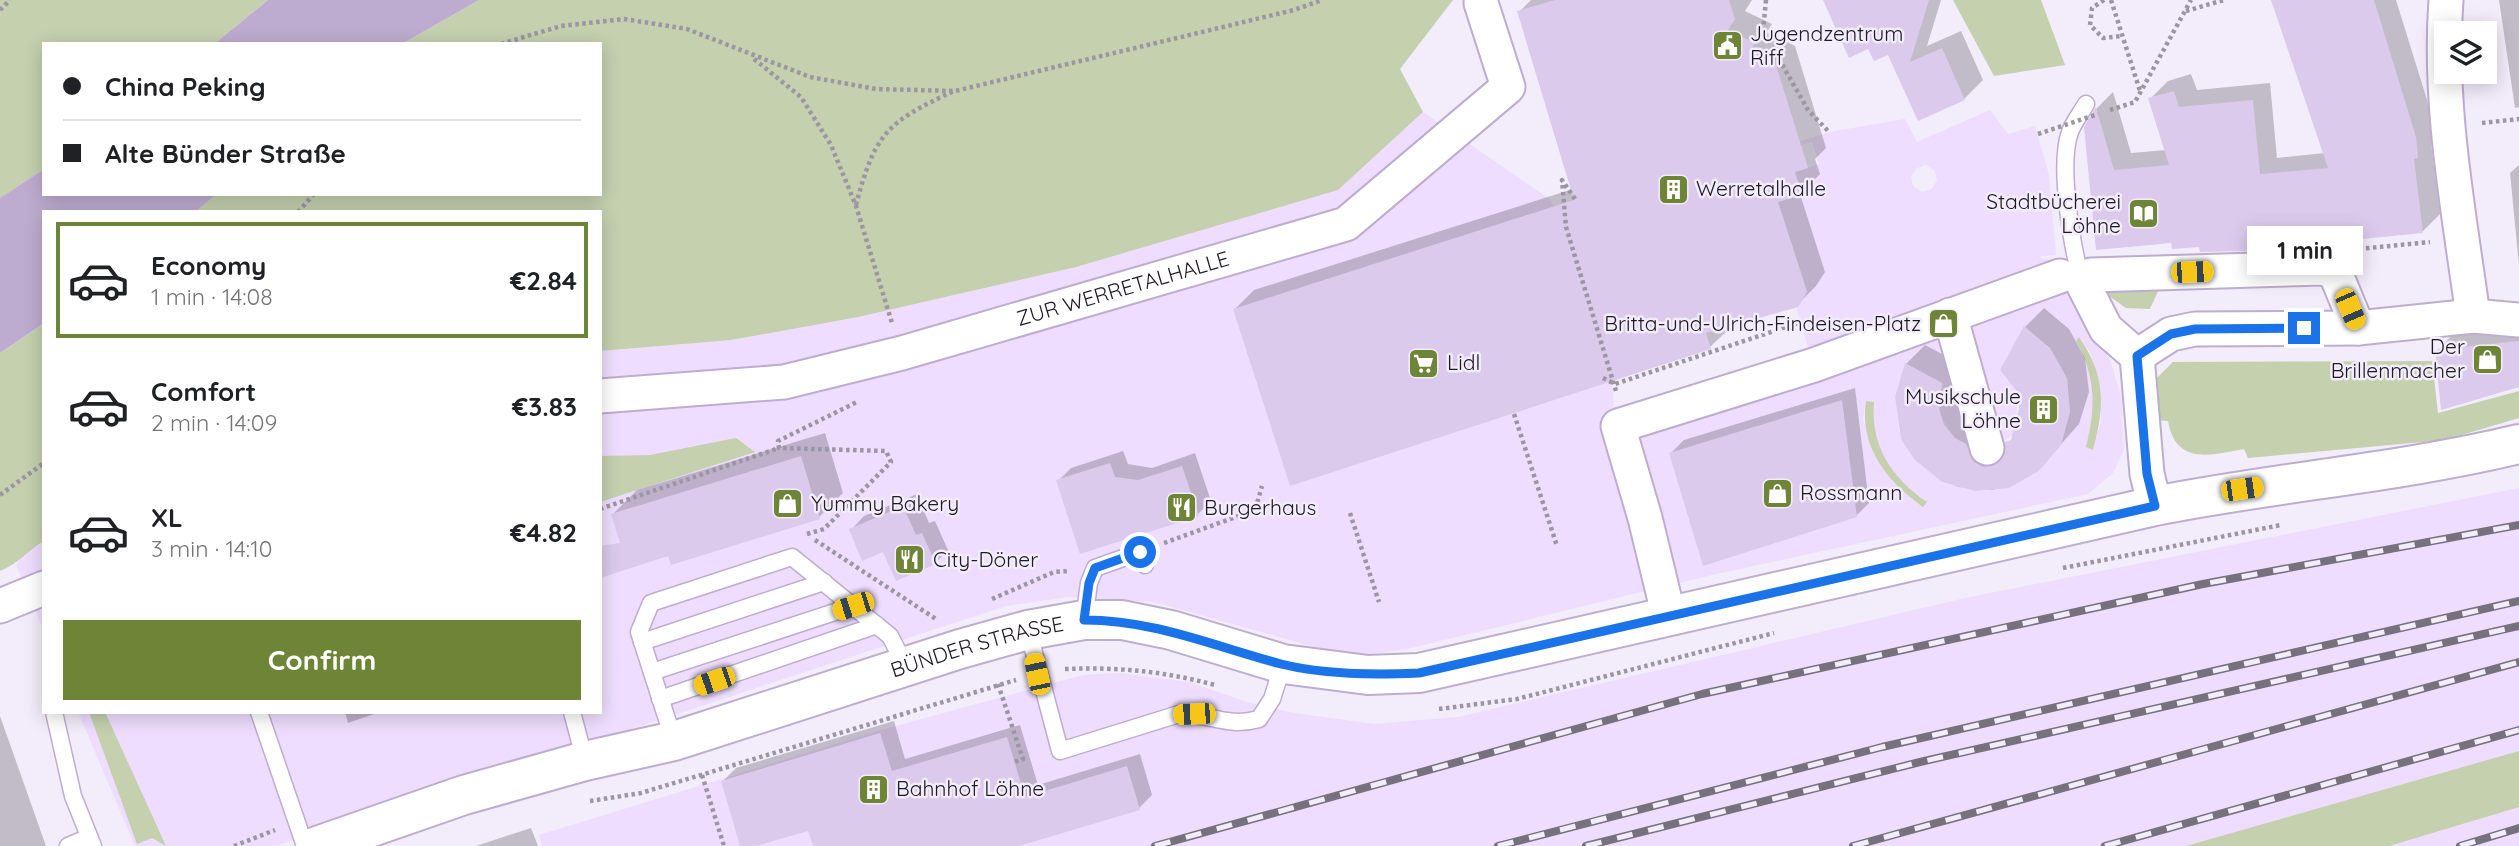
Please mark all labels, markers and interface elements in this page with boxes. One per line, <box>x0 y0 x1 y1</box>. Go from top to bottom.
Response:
place label: Jugendzentrum Riff <box>1750 20 1903 70</box>
map controls <box>2434 21 2497 84</box>
button: layers <box>2434 21 2497 84</box>
public building icon: Jugendzentrum Riff <box>1710 29 1744 63</box>
text: China Peking <box>105 70 266 103</box>
text: Alte Bünder Straße <box>105 137 346 170</box>
building icon: Werretalhalle <box>1656 172 1690 206</box>
place label: Werretalhalle <box>1696 175 1826 201</box>
place label: Stadtbücherei Löhne <box>1986 188 2121 238</box>
library icon: Stadtbücherei Löhne <box>2127 197 2161 231</box>
callout: 1 min <box>2246 226 2362 276</box>
text: 1 min <box>2277 236 2333 265</box>
street label: ZUR WERRETALHALLE <box>1013 245 1232 331</box>
icon: car <box>67 249 130 312</box>
text: Economy <box>151 249 266 282</box>
car <box>2171 261 2214 283</box>
text: €2.84 <box>510 264 577 297</box>
text: 1 min · 14:08 <box>151 282 273 311</box>
car <box>2333 286 2368 332</box>
shop icon: Britta-und-Ulrich-Findeisen-Platz <box>1927 307 1961 341</box>
place label: Britta-und-Ulrich-Findeisen-Platz <box>1604 310 1921 336</box>
route end <box>2288 312 2320 344</box>
place label: Der Brillenmacher <box>2331 333 2465 383</box>
shop icon: Der Brillenmacher <box>2471 342 2505 376</box>
supermarket icon: Lidl <box>1407 346 1441 380</box>
place label: Lidl <box>1447 349 1480 375</box>
icon: car <box>67 375 130 438</box>
text: Comfort <box>151 375 256 408</box>
place label: Musikschule Löhne <box>1905 383 2021 433</box>
text: €3.83 <box>512 390 577 423</box>
building icon: Musikschule Löhne <box>2027 392 2061 426</box>
text: 2 min · 14:09 <box>151 408 277 437</box>
shop icon: Rossmann <box>1760 476 1794 510</box>
car <box>2220 476 2265 502</box>
place label: Rossmann <box>1800 479 1903 505</box>
shop icon: Yummy Bakery <box>771 487 805 521</box>
place label: Yummy Bakery <box>811 490 959 516</box>
restaurant icon: Burgerhaus <box>1164 491 1198 525</box>
place label: Burgerhaus <box>1204 494 1316 520</box>
icon: car <box>67 501 130 564</box>
text: XL <box>151 501 183 534</box>
text: €4.82 <box>510 516 577 549</box>
text: 3 min · 14:10 <box>151 534 272 563</box>
route start <box>1124 536 1156 568</box>
restaurant icon: City-Döner <box>893 543 927 577</box>
place label: City-Döner <box>933 546 1038 572</box>
car <box>830 590 877 622</box>
street label: BÜNDER STRASSE <box>887 610 1065 683</box>
button: Confirm <box>63 620 581 700</box>
car <box>1023 651 1052 697</box>
car <box>691 664 738 698</box>
car <box>1173 703 1216 725</box>
building icon: Bahnhof Löhne <box>856 772 890 806</box>
place label: Bahnhof Löhne <box>896 775 1044 801</box>

